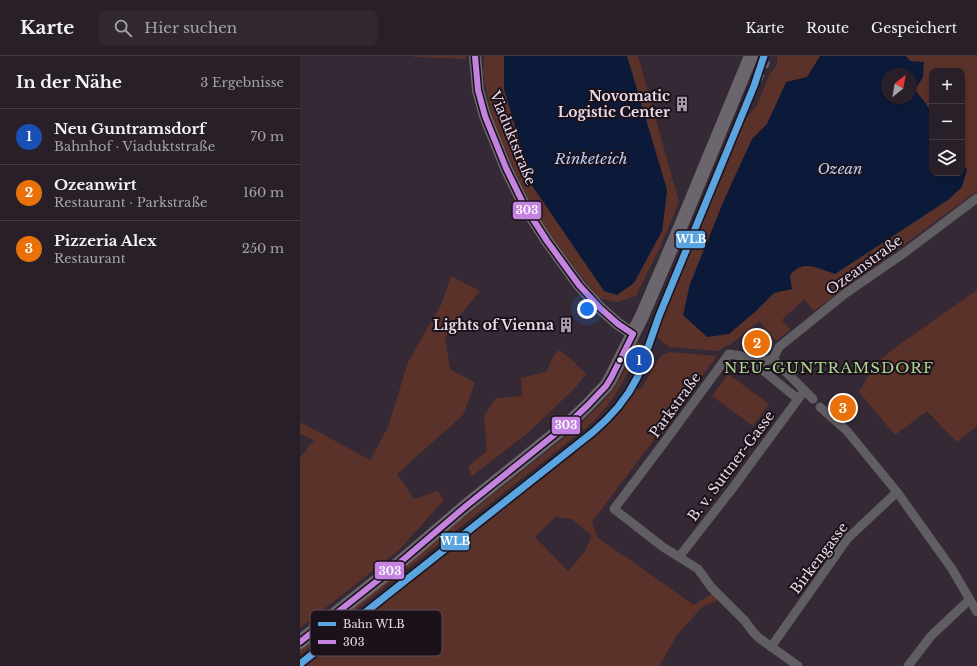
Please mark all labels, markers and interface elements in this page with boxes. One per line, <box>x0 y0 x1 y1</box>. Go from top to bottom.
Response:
search box <box>98 10 378 46</box>
text: Karte <box>20 16 74 39</box>
icon: search <box>112 17 134 39</box>
text: Hier suchen <box>144 18 237 37</box>
text: Karte <box>746 19 784 37</box>
text: Route <box>806 19 849 37</box>
text: Gespeichert <box>871 19 957 37</box>
north arrow <box>881 68 917 104</box>
map controls <box>929 68 965 176</box>
button: + <box>929 68 965 104</box>
text: In der Nähe <box>16 72 122 93</box>
text: 3 Ergebnisse <box>200 74 284 91</box>
street label: Viaduktstraße <box>486 87 540 188</box>
place label: Novomatic Logistic Center <box>558 87 670 121</box>
building icon: Novomatic Logistic Center <box>673 95 691 113</box>
button: − <box>929 104 965 140</box>
text: Neu Guntramsdorf <box>54 119 206 138</box>
text: 1 <box>26 128 32 145</box>
text: 70 m <box>251 128 284 145</box>
text: Bahnhof · Viaduktstraße <box>54 138 215 155</box>
button: layers <box>929 140 965 176</box>
water label: Rinketeich <box>553 149 628 168</box>
water label: Ozean <box>818 159 862 178</box>
text: Ozeanwirt <box>54 175 137 194</box>
text: 2 <box>25 184 33 201</box>
text: 160 m <box>243 184 284 201</box>
text: Restaurant · Parkstraße <box>54 194 208 211</box>
line badge: 303 <box>512 201 542 220</box>
text: 303 <box>516 203 538 217</box>
line badge: WLB <box>675 230 706 249</box>
text: Pizzeria Alex <box>54 231 157 250</box>
street label: Ozeanstraße <box>822 231 906 299</box>
text: WLB <box>675 232 707 246</box>
text: 3 <box>25 240 33 257</box>
text: 250 m <box>242 240 284 257</box>
text: Restaurant <box>54 250 126 267</box>
your location <box>577 299 597 319</box>
place label: Lights of Vienna <box>433 316 554 334</box>
building icon: Lights of Vienna <box>557 316 575 334</box>
pin: 2 <box>744 328 770 358</box>
pin: 1 <box>626 345 652 375</box>
unlabelled marker <box>615 355 625 365</box>
district label: NEU-GUNTRAMSDORF <box>724 358 934 377</box>
street label: Parkstraße <box>645 369 705 441</box>
pin: 3 <box>830 393 856 423</box>
street label: B. v. Suttner-Gasse <box>684 407 778 525</box>
line badge: 303 <box>551 416 581 435</box>
text: 303 <box>555 418 577 432</box>
street label: Birkengasse <box>786 519 852 597</box>
line badge: WLB <box>440 532 470 551</box>
text: WLB <box>439 534 471 548</box>
line badge: 303 <box>374 561 405 580</box>
text: 303 <box>379 564 401 578</box>
legend <box>310 610 442 656</box>
text: Bahn WLB <box>343 617 405 631</box>
text: 303 <box>343 635 365 649</box>

